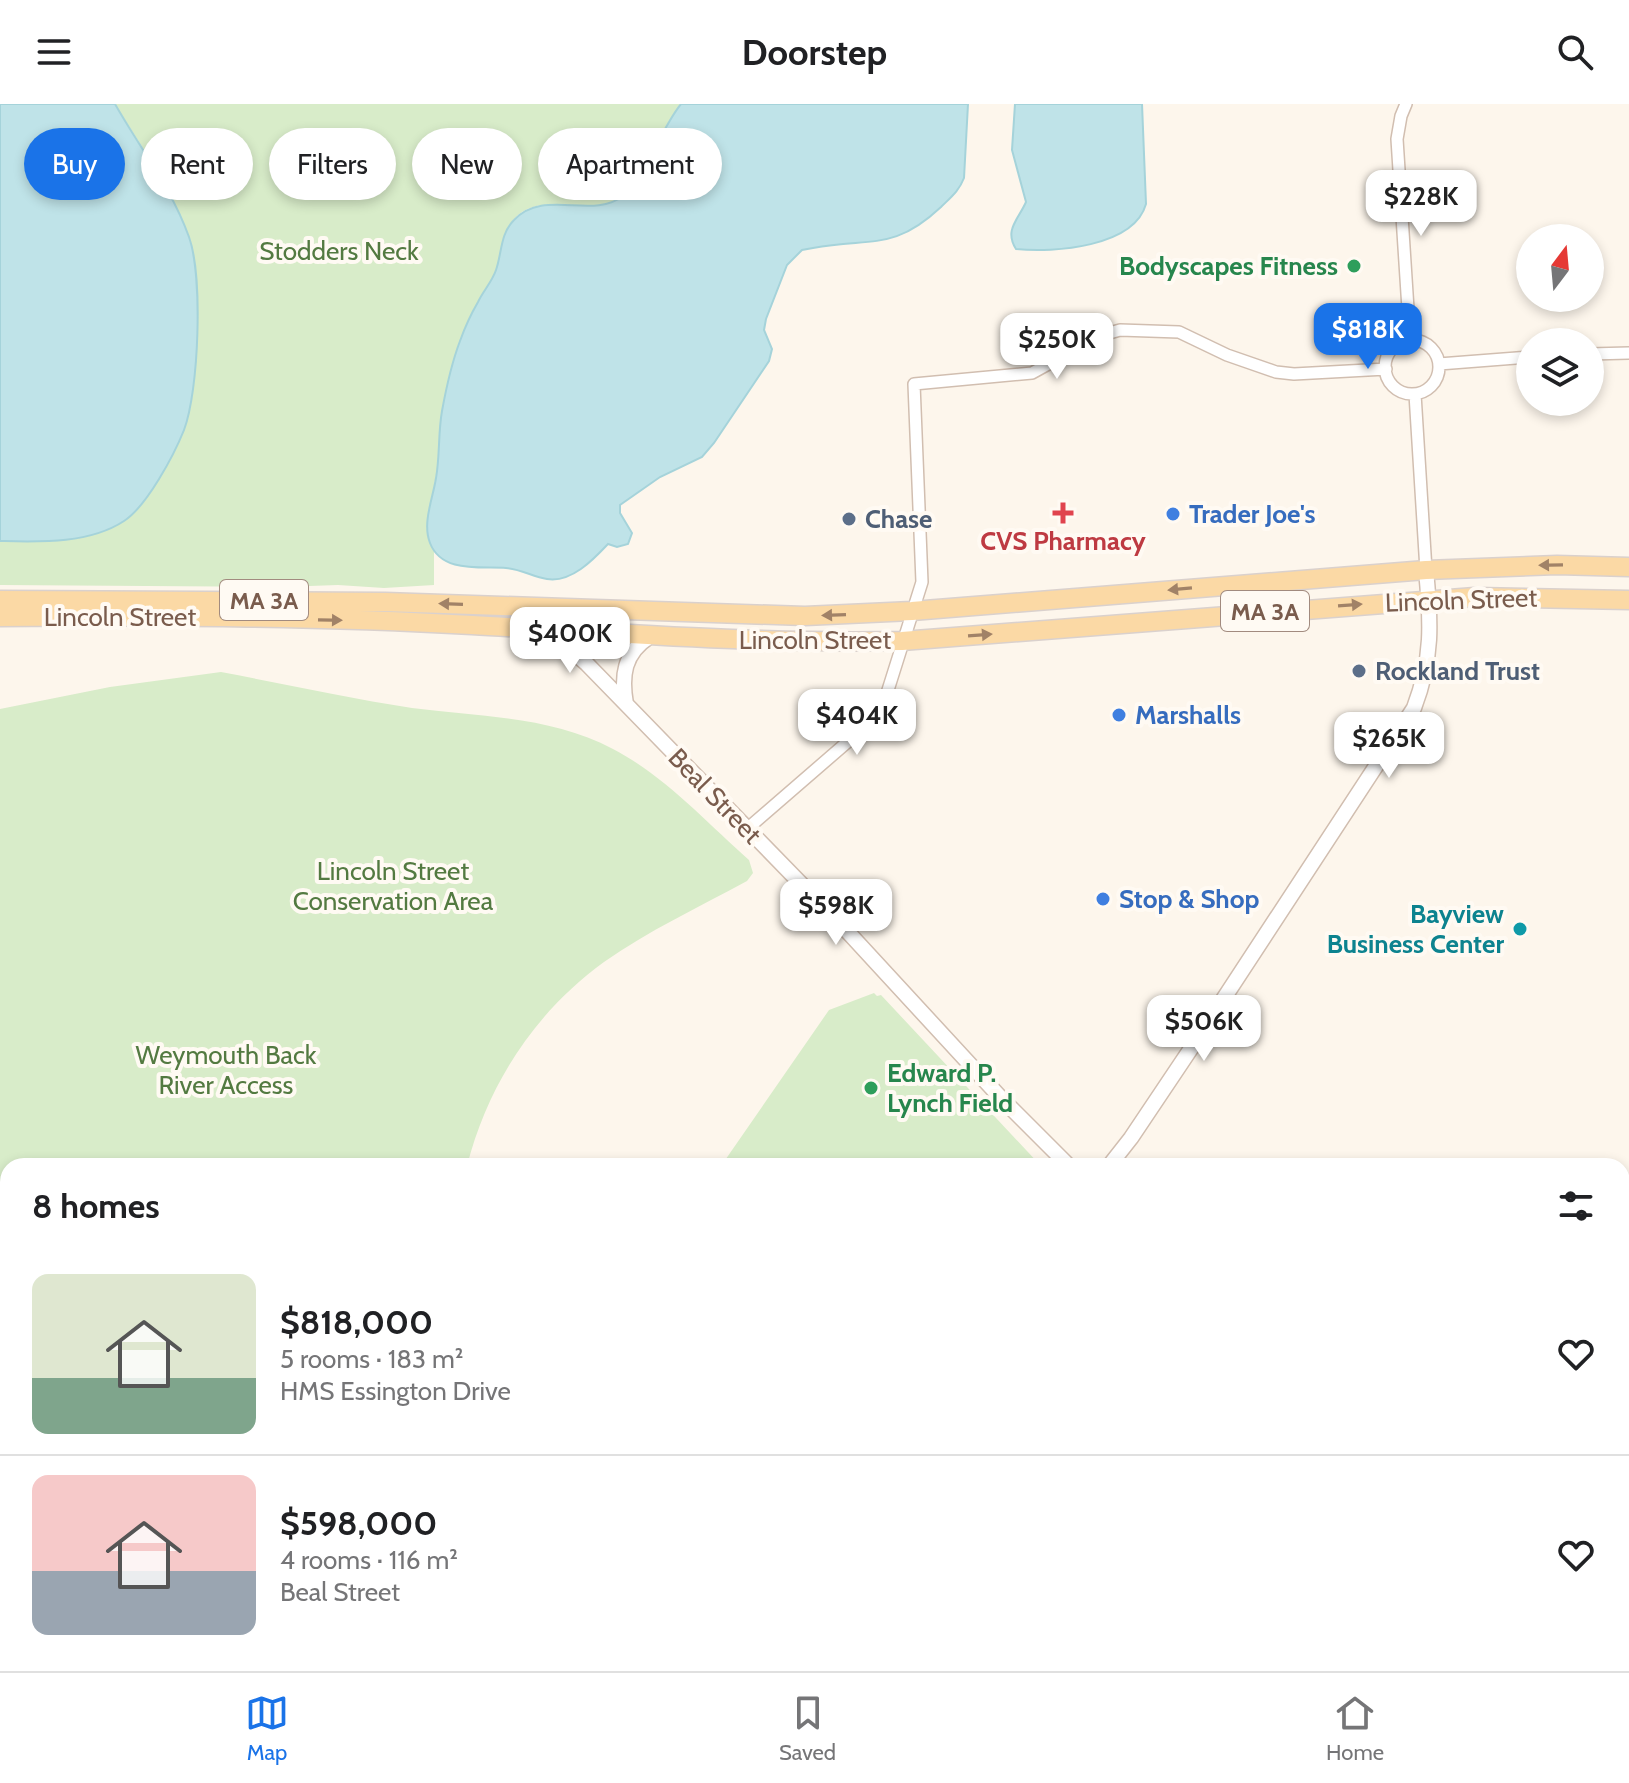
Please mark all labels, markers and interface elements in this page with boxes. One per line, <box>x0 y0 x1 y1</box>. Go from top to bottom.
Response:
icon: menu <box>32 30 76 74</box>
text: Doorstep <box>742 30 887 74</box>
icon: search <box>1553 30 1597 74</box>
chip: Buy <box>24 128 125 200</box>
chip: Rent <box>141 128 253 200</box>
chip: Filters <box>269 128 396 200</box>
chip: New <box>412 128 522 200</box>
chip: Apartment <box>538 128 722 200</box>
pin: $228K <box>1365 170 1477 238</box>
text: $228K <box>1384 180 1458 212</box>
north arrow <box>1516 224 1604 312</box>
map controls <box>1516 224 1604 416</box>
park label: Stodders Neck <box>259 235 419 267</box>
place label: Bodyscapes Fitness <box>1119 250 1338 282</box>
marker: Bodyscapes Fitness <box>1345 257 1363 275</box>
pin: $818K <box>1312 303 1424 371</box>
pin: $250K <box>1001 313 1113 381</box>
text: $818K <box>1332 313 1404 345</box>
text: $250K <box>1018 323 1096 355</box>
button: layers <box>1516 328 1604 416</box>
place label: Trader Joe's <box>1189 498 1316 530</box>
place label: Chase <box>865 503 933 535</box>
marker: CVS Pharmacy <box>1054 504 1072 522</box>
marker: Trader Joe's <box>1164 505 1182 523</box>
marker: Chase <box>840 510 858 528</box>
place label: CVS Pharmacy <box>980 525 1146 557</box>
one-way arrow <box>1538 559 1563 571</box>
road number: MA 3A <box>220 580 308 620</box>
street label: Lincoln Street <box>1384 581 1538 619</box>
one-way arrow <box>1167 582 1192 595</box>
road number: MA 3A <box>1221 591 1309 631</box>
one-way arrow <box>438 597 463 610</box>
one-way arrow <box>1338 598 1363 611</box>
street label: Lincoln Street <box>44 601 196 633</box>
pin: $400K <box>514 607 626 675</box>
one-way arrow <box>821 609 846 622</box>
one-way arrow <box>318 614 343 626</box>
text: $400K <box>528 617 612 649</box>
street label: Lincoln Street <box>739 624 891 656</box>
one-way arrow <box>968 628 993 641</box>
place label: Rockland Trust <box>1375 655 1540 687</box>
marker: Rockland Trust <box>1350 662 1368 680</box>
pin: $404K <box>801 689 913 757</box>
text: $404K <box>816 699 898 731</box>
place label: Marshalls <box>1135 699 1241 731</box>
marker: Marshalls <box>1110 706 1128 724</box>
pin: $265K <box>1333 712 1445 780</box>
text: $265K <box>1352 722 1426 754</box>
street label: Beal Street <box>662 742 768 850</box>
park label: Lincoln Street Conservation Area <box>293 855 494 917</box>
pin: $598K <box>780 879 892 947</box>
place label: Stop & Shop <box>1119 883 1259 915</box>
text: $598K <box>798 889 874 921</box>
marker: Stop & Shop <box>1094 890 1112 908</box>
place label: Bayview Business Center <box>1327 898 1504 960</box>
marker: Bayview Business Center <box>1511 920 1529 938</box>
pin: $506K <box>1148 995 1260 1063</box>
text: $506K <box>1165 1005 1243 1037</box>
park label: Weymouth Back River Access <box>136 1039 317 1101</box>
place label: Edward P. Lynch Field <box>887 1057 1013 1119</box>
marker: Edward P. Lynch Field <box>862 1079 880 1097</box>
icon: filters <box>1554 1184 1598 1228</box>
text: 8 homes <box>32 1185 160 1227</box>
text: $818,000 <box>280 1301 433 1343</box>
icon: home <box>96 1306 192 1402</box>
icon: heart <box>1554 1332 1598 1376</box>
text: 5 rooms · 183 m² <box>280 1343 463 1375</box>
text: HMS Essington Drive <box>280 1375 511 1407</box>
text: $598,000 <box>280 1502 437 1544</box>
icon: home <box>96 1507 192 1603</box>
icon: heart <box>1554 1533 1598 1577</box>
text: 4 rooms · 116 m² <box>280 1544 458 1576</box>
text: Beal Street <box>280 1576 400 1608</box>
tab: Map <box>245 1691 289 1766</box>
tab: Saved <box>779 1691 836 1766</box>
tab: Home <box>1326 1691 1384 1766</box>

